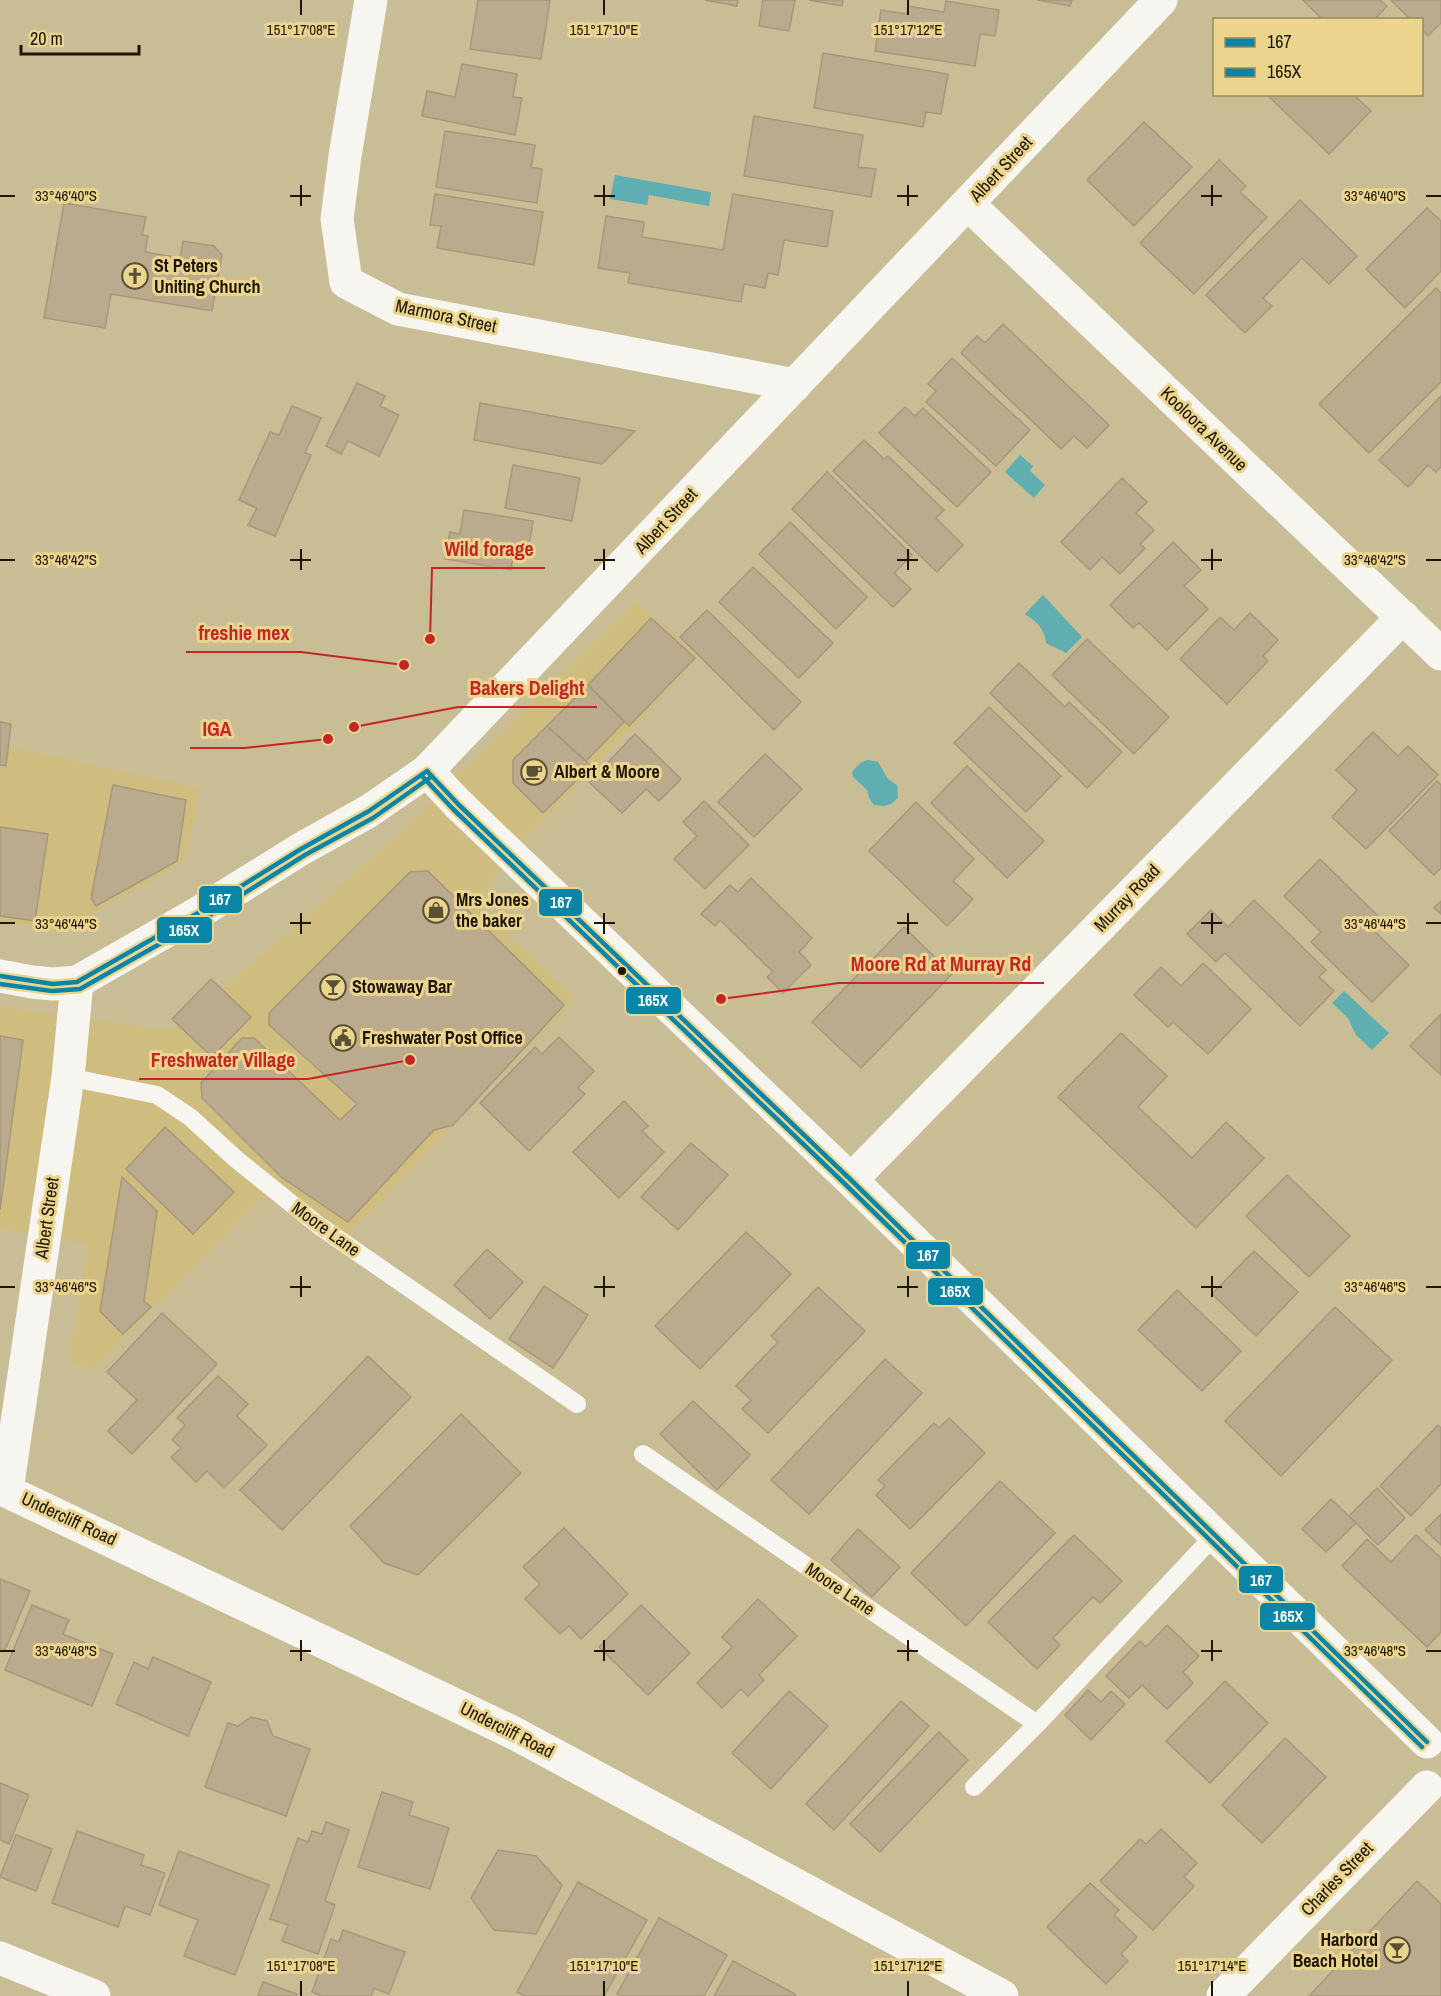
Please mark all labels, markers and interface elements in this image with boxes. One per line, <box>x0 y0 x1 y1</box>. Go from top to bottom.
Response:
scale bar <box>21 18 140 56</box>
legend <box>1213 18 1423 96</box>
text: 151°17'08"E <box>267 19 335 40</box>
text: 151°17'10"E <box>570 19 638 40</box>
text: 151°17'12"E <box>874 19 942 40</box>
text: 20 m <box>30 26 63 51</box>
text: 167 <box>1267 29 1292 54</box>
text: 165X <box>1267 59 1302 84</box>
street label: Albert Street <box>963 130 1038 208</box>
text: 33°46'40"S <box>35 185 97 206</box>
text: 33°46'40"S <box>1344 185 1406 206</box>
place label: St Peters Uniting Church <box>154 253 261 299</box>
church icon: St Peters Uniting Church <box>120 261 150 291</box>
street label: Marmora Street <box>393 293 499 338</box>
street label: Kooloora Avenue <box>1155 381 1253 477</box>
street label: Albert Street <box>628 482 703 560</box>
callout: Wild forage <box>432 530 545 568</box>
text: Wild forage <box>444 535 534 562</box>
text: 33°46'42"S <box>35 549 97 570</box>
text: 33°46'42"S <box>1344 549 1406 570</box>
callout: freshie mex <box>186 614 301 652</box>
text: freshie mex <box>198 619 290 646</box>
callout: Bakers Delight <box>458 669 597 707</box>
text: Bakers Delight <box>470 674 585 701</box>
callout: IGA <box>190 710 244 748</box>
text: IGA <box>202 715 232 742</box>
cafe icon: Albert & Moore <box>519 757 549 787</box>
place label: Albert & Moore <box>554 759 660 784</box>
street label: Murray Road <box>1088 858 1165 937</box>
line badge: 167 <box>198 885 243 914</box>
place label: Mrs Jones the baker <box>456 887 529 933</box>
text: 167 <box>209 888 231 910</box>
line badge: 167 <box>538 888 583 917</box>
text: 167 <box>550 891 572 913</box>
shop icon: Mrs Jones the baker <box>421 895 451 925</box>
text: 33°46'44"S <box>35 913 97 934</box>
text: 33°46'44"S <box>1344 913 1406 934</box>
line badge: 165X <box>156 916 213 944</box>
text: 165X <box>169 919 200 941</box>
callout: Moore Rd at Murray Rd <box>839 945 1044 983</box>
text: Moore Rd at Murray Rd <box>851 950 1031 977</box>
unlabelled marker <box>616 965 628 977</box>
bar icon: Stowaway Bar <box>318 972 348 1002</box>
place label: Stowaway Bar <box>352 974 452 999</box>
line badge: 165X <box>625 986 682 1015</box>
text: 165X <box>638 989 669 1011</box>
public building icon: Freshwater Post Office <box>328 1023 358 1053</box>
place label: Freshwater Post Office <box>362 1025 523 1050</box>
callout: Freshwater Village <box>139 1041 308 1079</box>
text: Freshwater Village <box>151 1046 295 1073</box>
street label: Albert Street <box>28 1176 65 1261</box>
street label: Moore Lane <box>287 1195 366 1262</box>
line badge: 167 <box>905 1241 951 1270</box>
text: 167 <box>917 1244 939 1266</box>
text: 33°46'46"S <box>35 1276 97 1297</box>
text: 33°46'46"S <box>1344 1276 1406 1297</box>
line badge: 165X <box>927 1277 984 1306</box>
text: 165X <box>940 1280 971 1302</box>
street label: Undercliff Road <box>18 1486 121 1551</box>
street label: Moore Lane <box>801 1556 880 1621</box>
line badge: 167 <box>1238 1565 1284 1594</box>
text: 167 <box>1250 1569 1272 1591</box>
line badge: 165X <box>1259 1602 1316 1631</box>
text: 165X <box>1273 1605 1304 1627</box>
text: 33°46'48"S <box>35 1640 97 1661</box>
text: 33°46'48"S <box>1344 1640 1406 1661</box>
street label: Undercliff Road <box>456 1695 558 1764</box>
street label: Charles Street <box>1295 1836 1378 1921</box>
place label: Harbord Beach Hotel <box>1293 1927 1378 1973</box>
bar icon: Harbord Beach Hotel <box>1382 1935 1412 1965</box>
text: 151°17'08"E <box>267 1955 335 1976</box>
text: 151°17'10"E <box>570 1955 638 1976</box>
text: 151°17'12"E <box>874 1955 942 1976</box>
text: 151°17'14"E <box>1178 1955 1246 1976</box>

